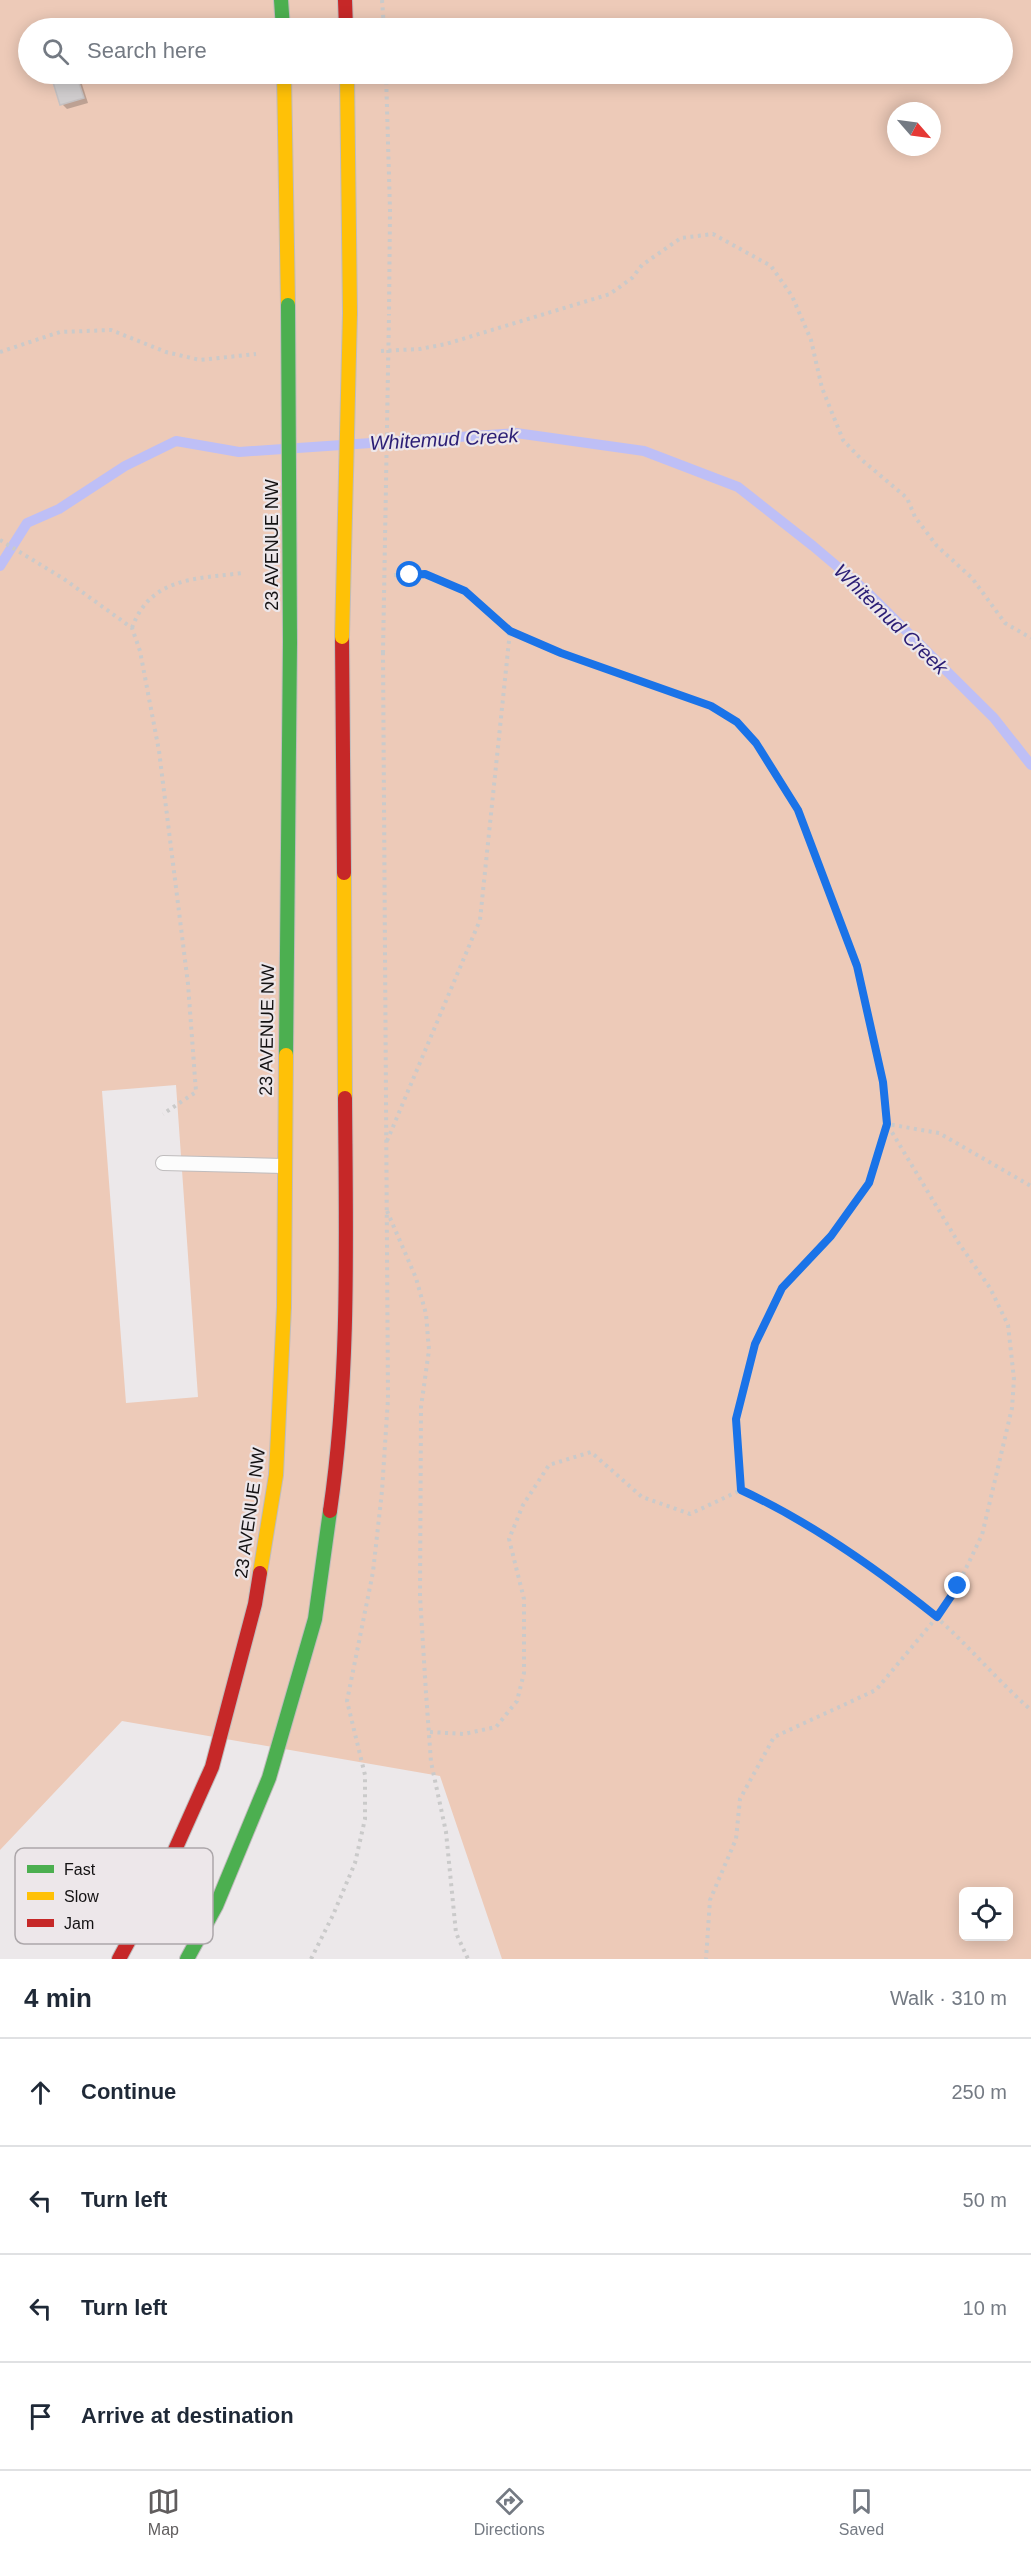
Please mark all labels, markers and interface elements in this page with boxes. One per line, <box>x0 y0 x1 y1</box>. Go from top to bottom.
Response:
search box <box>18 18 1013 84</box>
icon: search <box>39 35 72 68</box>
text: Search here <box>87 38 207 63</box>
north arrow <box>887 102 941 156</box>
water label: Whitemud Creek <box>369 424 520 454</box>
street label: 23 AVENUE NW <box>262 479 282 611</box>
water label: Whitemud Creek <box>830 559 953 679</box>
route start <box>396 561 422 587</box>
street label: 23 AVENUE NW <box>256 964 278 1096</box>
street label: 23 AVENUE NW <box>231 1446 269 1580</box>
route end <box>944 1572 970 1598</box>
legend <box>15 1848 213 1944</box>
text: Fast <box>64 1861 96 1878</box>
map controls <box>959 1887 1013 1941</box>
button: locate <box>959 1887 1013 1941</box>
text: Slow <box>64 1888 99 1905</box>
text: Jam <box>64 1915 94 1932</box>
text: 4 min <box>24 1983 92 2013</box>
text: Walk · 310 m <box>890 1987 1007 2009</box>
icon: ahead <box>24 2076 57 2109</box>
text: Continue <box>81 2079 176 2104</box>
text: 250 m <box>951 2081 1007 2103</box>
icon: left <box>24 2184 57 2217</box>
text: Turn left <box>81 2187 167 2212</box>
text: 50 m <box>963 2189 1007 2211</box>
icon: left <box>24 2292 57 2325</box>
text: Turn left <box>81 2295 167 2320</box>
text: 10 m <box>963 2297 1007 2319</box>
icon: arrive <box>24 2400 57 2433</box>
text: Arrive at destination <box>81 2403 294 2428</box>
tab: Map <box>147 2485 180 2539</box>
tab: Directions <box>474 2485 545 2539</box>
tab: Saved <box>839 2485 884 2539</box>

